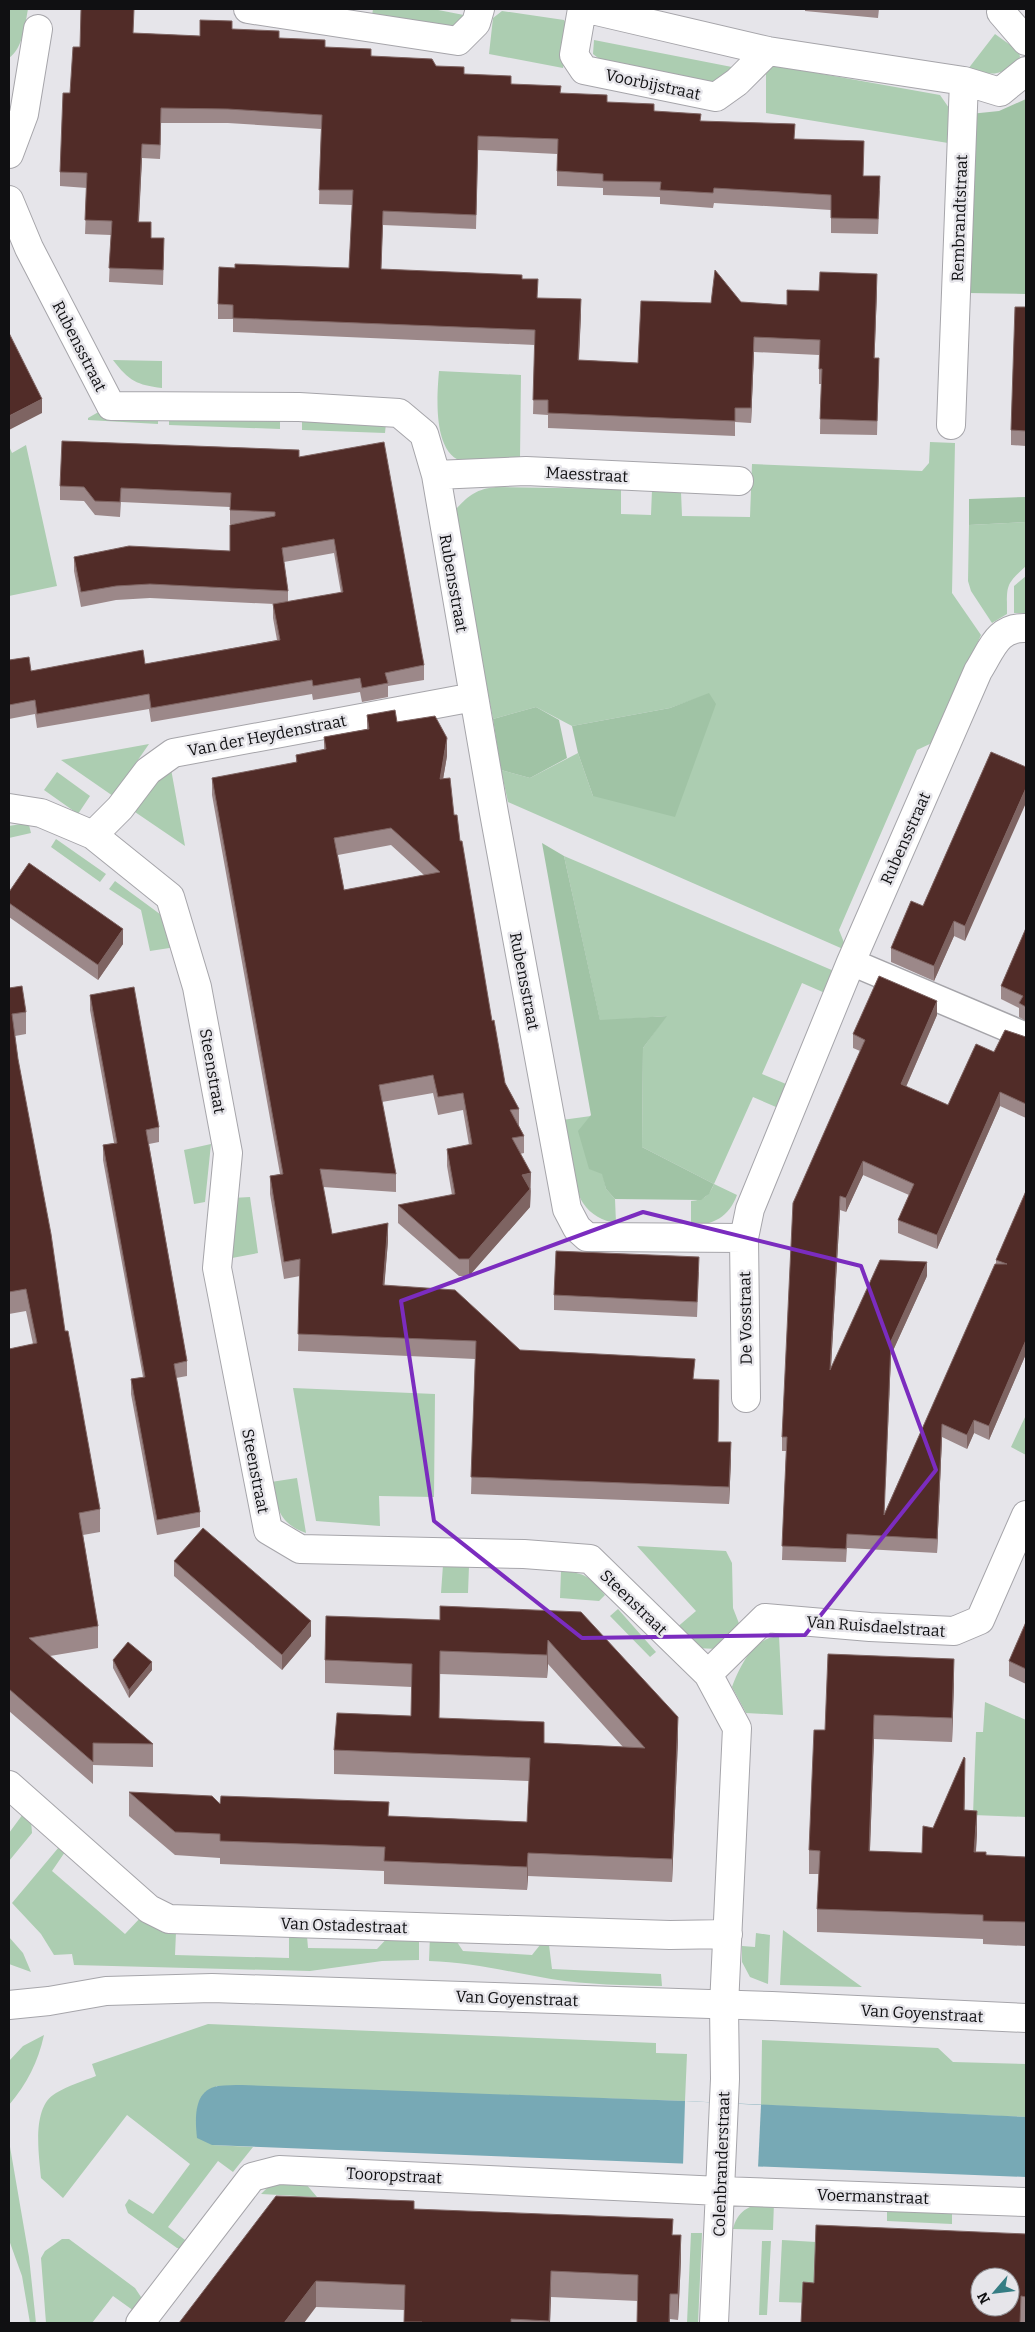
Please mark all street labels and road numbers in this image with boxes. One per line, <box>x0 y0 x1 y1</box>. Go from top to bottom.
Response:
street label: Voorbijstraat <box>604 65 702 104</box>
street label: Rembrandtstraat <box>948 154 971 282</box>
street label: Rubensstraat <box>49 298 111 395</box>
street label: Maesstraat <box>545 463 629 486</box>
street label: Rubensstraat <box>436 533 472 634</box>
street label: Van der Heydenstraat <box>186 711 348 760</box>
street label: Rubensstraat <box>877 789 934 887</box>
street label: Rubensstraat <box>506 931 543 1032</box>
street label: Steenstraat <box>196 1027 229 1115</box>
street label: De Vosstraat <box>735 1271 756 1365</box>
street label: Steenstraat <box>238 1427 273 1515</box>
street label: Steenstraat <box>596 1566 671 1639</box>
street label: Van Ruisdaelstraat <box>806 1612 946 1641</box>
street label: Van Ostadestraat <box>280 1914 408 1937</box>
street label: Van Goyenstraat <box>455 1987 579 2010</box>
street label: Van Goyenstraat <box>860 2001 984 2026</box>
street label: Colenbranderstraat <box>709 2091 734 2237</box>
street label: Tooropstraat <box>346 2164 442 2188</box>
street label: Voermanstraat <box>817 2185 930 2208</box>

